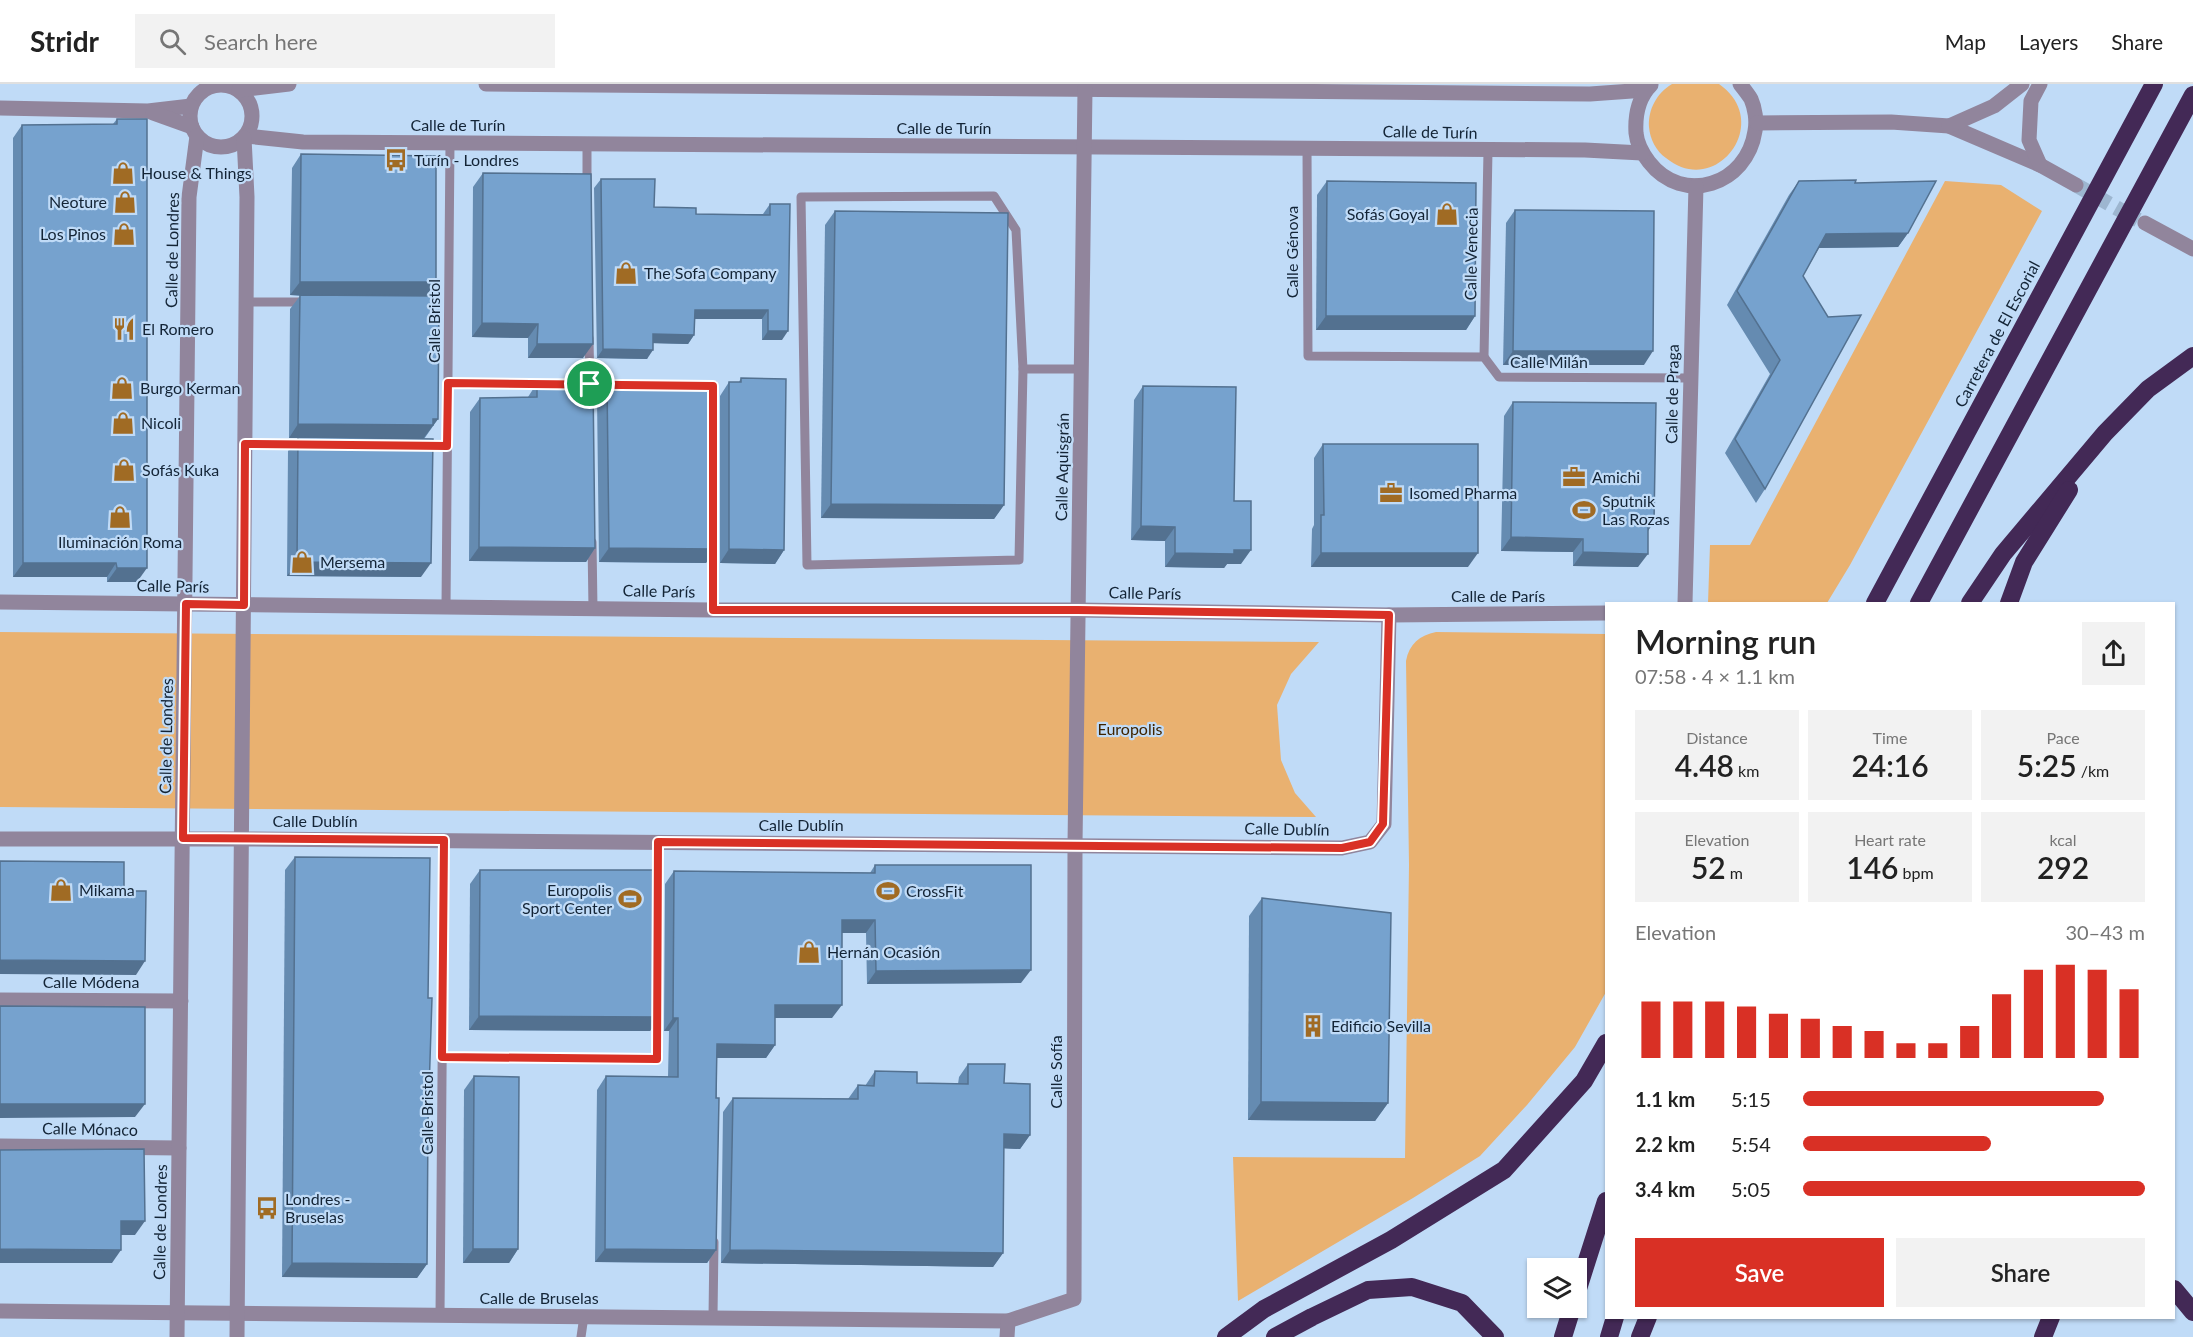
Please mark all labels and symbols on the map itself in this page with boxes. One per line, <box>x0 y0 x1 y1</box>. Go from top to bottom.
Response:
street label: Calle de Turín <box>410 115 506 134</box>
street label: Calle de Turín <box>896 118 992 137</box>
street label: Calle de Turín <box>1382 121 1478 142</box>
bus stop icon: Turín - Londres <box>383 147 409 173</box>
place label: Turín - Londres <box>414 150 519 169</box>
shop icon: House & Things <box>110 160 136 186</box>
place label: House & Things <box>141 163 252 182</box>
shop icon: Neoture <box>112 189 138 215</box>
place label: Neoture <box>49 192 107 211</box>
street label: Calle de Londres <box>161 192 182 308</box>
shop icon: Sofás Goyal <box>1434 201 1460 227</box>
place label: Sofás Goyal <box>1347 204 1429 223</box>
street label: Calle Génova <box>1282 206 1301 298</box>
street label: Calle Venecia <box>1460 207 1481 301</box>
shop icon: Los Pinos <box>111 221 137 247</box>
place label: Los Pinos <box>40 224 106 243</box>
street label: Carretera de El Escorial <box>1950 257 2043 410</box>
shop icon: The Sofa Company <box>613 260 639 286</box>
place label: The Sofa Company <box>644 263 777 282</box>
street label: Calle Bristol <box>424 279 443 363</box>
restaurant icon: El Romero <box>111 316 137 342</box>
place label: El Romero <box>142 319 214 338</box>
street label: Calle de Praga <box>1661 344 1682 444</box>
street label: Calle Milán <box>1510 352 1588 371</box>
pin <box>564 358 615 409</box>
shop icon: Burgo Kerman <box>109 375 135 401</box>
place label: Burgo Kerman <box>140 378 240 397</box>
shop icon: Nicoli <box>110 410 136 436</box>
place label: Nicoli <box>141 413 181 432</box>
street label: Calle Aquisgrán <box>1051 413 1072 521</box>
shop icon: Sofás Kuka <box>111 457 137 483</box>
place label: Sofás Kuka <box>142 460 219 479</box>
office icon: Amichi <box>1561 464 1587 490</box>
place label: Amichi <box>1592 467 1640 486</box>
office icon: Isomed Pharma <box>1378 480 1404 506</box>
place label: Isomed Pharma <box>1409 483 1517 502</box>
place label: Sputnik Las Rozas <box>1602 491 1670 528</box>
sports icon: Sputnik Las Rozas <box>1571 497 1597 523</box>
shop icon: Iluminación Roma <box>107 504 133 530</box>
place label: Iluminación Roma <box>58 532 182 551</box>
shop icon: Mersema <box>289 549 315 575</box>
place label: Mersema <box>320 552 385 571</box>
street label: Calle París <box>137 575 210 596</box>
street label: Calle París <box>623 580 696 601</box>
street label: Calle París <box>1109 582 1182 603</box>
street label: Calle de París <box>1451 586 1545 605</box>
street label: Calle de Londres <box>155 678 176 794</box>
park label: Europolis <box>1098 719 1163 738</box>
street label: Calle Dublín <box>272 811 358 830</box>
street label: Calle Dublín <box>758 815 844 834</box>
street label: Calle Dublín <box>1244 818 1330 839</box>
shop icon: Mikama <box>48 877 74 903</box>
sports icon: CrossFit <box>875 878 901 904</box>
place label: Mikama <box>79 880 135 899</box>
place label: Europolis Sport Center <box>522 880 612 917</box>
place label: CrossFit <box>906 881 964 900</box>
sports icon: Europolis Sport Center <box>617 886 643 912</box>
shop icon: Hernán Ocasión <box>796 939 822 965</box>
place label: Hernán Ocasión <box>827 942 940 961</box>
street label: Calle Módena <box>43 972 139 991</box>
building icon: Edificio Sevilla <box>1300 1013 1326 1039</box>
place label: Edificio Sevilla <box>1331 1016 1431 1035</box>
street label: Calle Sofía <box>1046 1035 1065 1109</box>
street label: Calle Bristol <box>417 1071 436 1155</box>
street label: Calle Mónaco <box>42 1118 138 1139</box>
street label: Calle de Londres <box>149 1164 170 1280</box>
place label: Londres - Bruselas <box>285 1189 351 1226</box>
bus stop icon: Londres - Bruselas <box>254 1195 280 1221</box>
street label: Calle de Bruselas <box>479 1288 599 1307</box>

